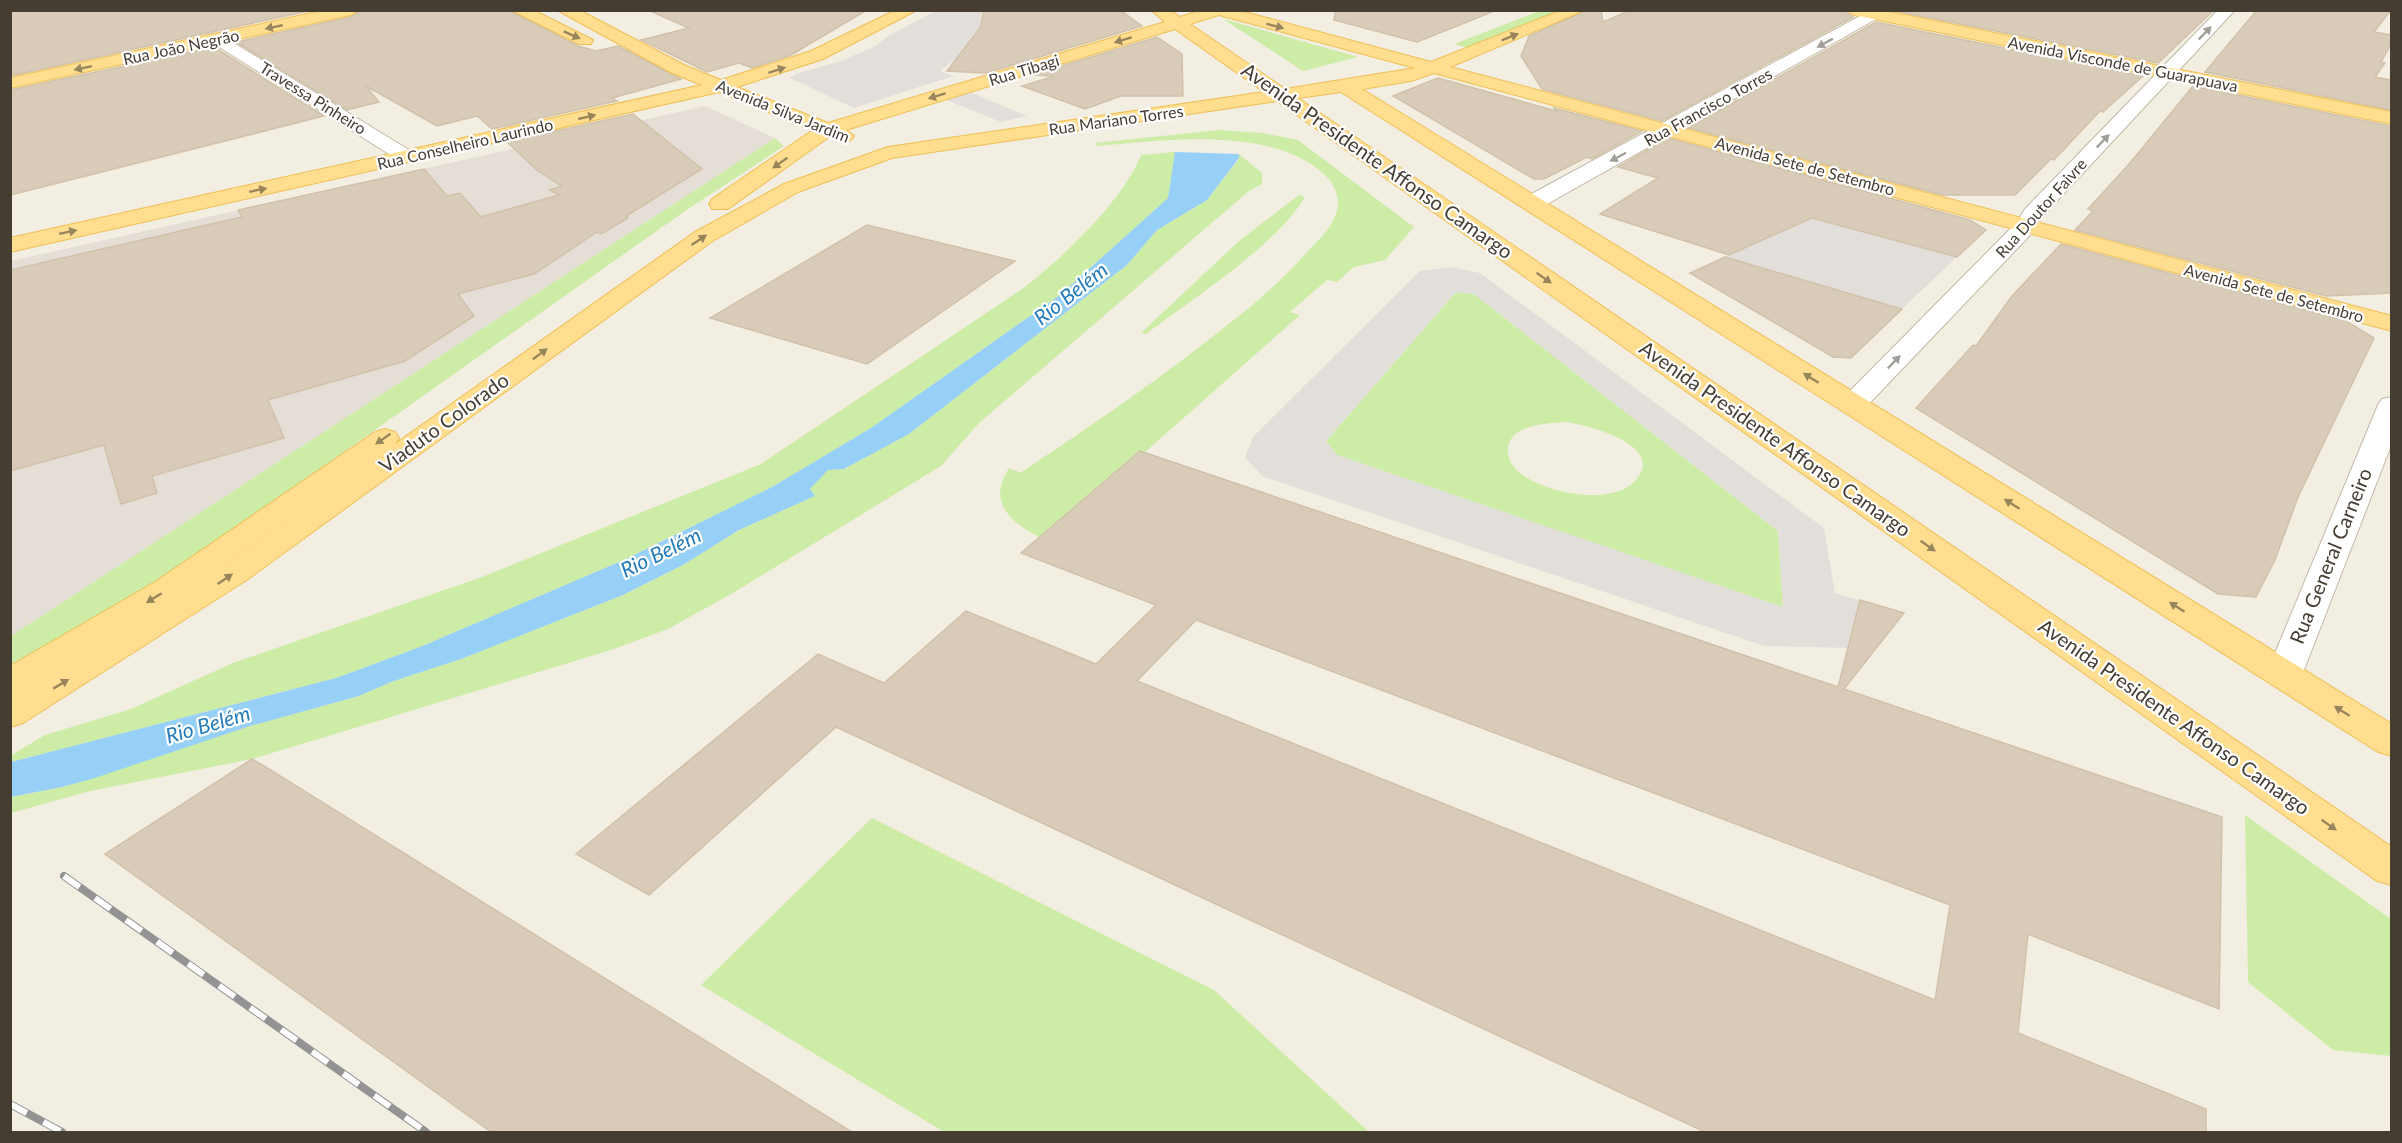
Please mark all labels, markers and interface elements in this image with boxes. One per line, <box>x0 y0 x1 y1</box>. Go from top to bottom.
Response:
one-way arrow <box>1266 21 1284 31</box>
one-way arrow <box>264 23 283 32</box>
street label: Rua João Negrão <box>121 25 241 68</box>
one-way arrow <box>2198 26 2212 41</box>
one-way arrow <box>564 30 581 39</box>
one-way arrow <box>1501 32 1519 42</box>
street label: Avenida Visconde de Guarapuava <box>2007 32 2240 95</box>
one-way arrow <box>1114 36 1132 45</box>
one-way arrow <box>1816 38 1833 48</box>
street label: Rua Tibagi <box>986 50 1061 89</box>
street label: Travessa Pinheiro <box>257 57 370 138</box>
street label: Avenida Presidente Affonso Camargo <box>1237 57 1518 263</box>
one-way arrow <box>74 63 92 73</box>
street label: Rua Francisco Torres <box>1640 63 1775 150</box>
one-way arrow <box>768 65 786 74</box>
street label: Avenida Silva Jardim <box>714 75 853 146</box>
one-way arrow <box>928 92 946 102</box>
street label: Rua Mariano Torres <box>1047 101 1185 138</box>
one-way arrow <box>578 112 597 121</box>
street label: Rua Conselheiro Laurindo <box>375 114 555 173</box>
street label: Avenida Sete de Setembro <box>1713 132 1897 199</box>
one-way arrow <box>2095 134 2109 148</box>
one-way arrow <box>1609 152 1626 162</box>
street label: Rua Doutor Faivre <box>1991 154 2090 261</box>
one-way arrow <box>772 157 788 168</box>
one-way arrow <box>249 185 268 194</box>
one-way arrow <box>58 227 77 237</box>
one-way arrow <box>690 234 706 246</box>
water label: Rio Belém <box>1028 256 1112 329</box>
street label: Avenida Sete de Setembro <box>2182 259 2366 326</box>
one-way arrow <box>1536 272 1552 283</box>
street label: Avenida Presidente Affonso Camargo <box>1635 335 1916 541</box>
one-way arrow <box>533 348 548 360</box>
one-way arrow <box>1886 356 1900 370</box>
street label: Viaduto Colorado <box>374 367 513 477</box>
one-way arrow <box>1803 372 1819 383</box>
one-way arrow <box>375 433 391 444</box>
street label: Rua General Carneiro <box>2284 464 2376 647</box>
one-way arrow <box>2004 498 2020 509</box>
water label: Rio Belém <box>616 521 705 582</box>
one-way arrow <box>1920 540 1936 551</box>
one-way arrow <box>217 573 233 585</box>
one-way arrow <box>145 592 162 603</box>
one-way arrow <box>2169 602 2185 613</box>
street label: Avenida Presidente Affonso Camargo <box>2034 613 2315 819</box>
one-way arrow <box>53 678 69 689</box>
water label: Rio Belém <box>163 700 253 748</box>
one-way arrow <box>2334 706 2350 717</box>
one-way arrow <box>2321 819 2337 831</box>

